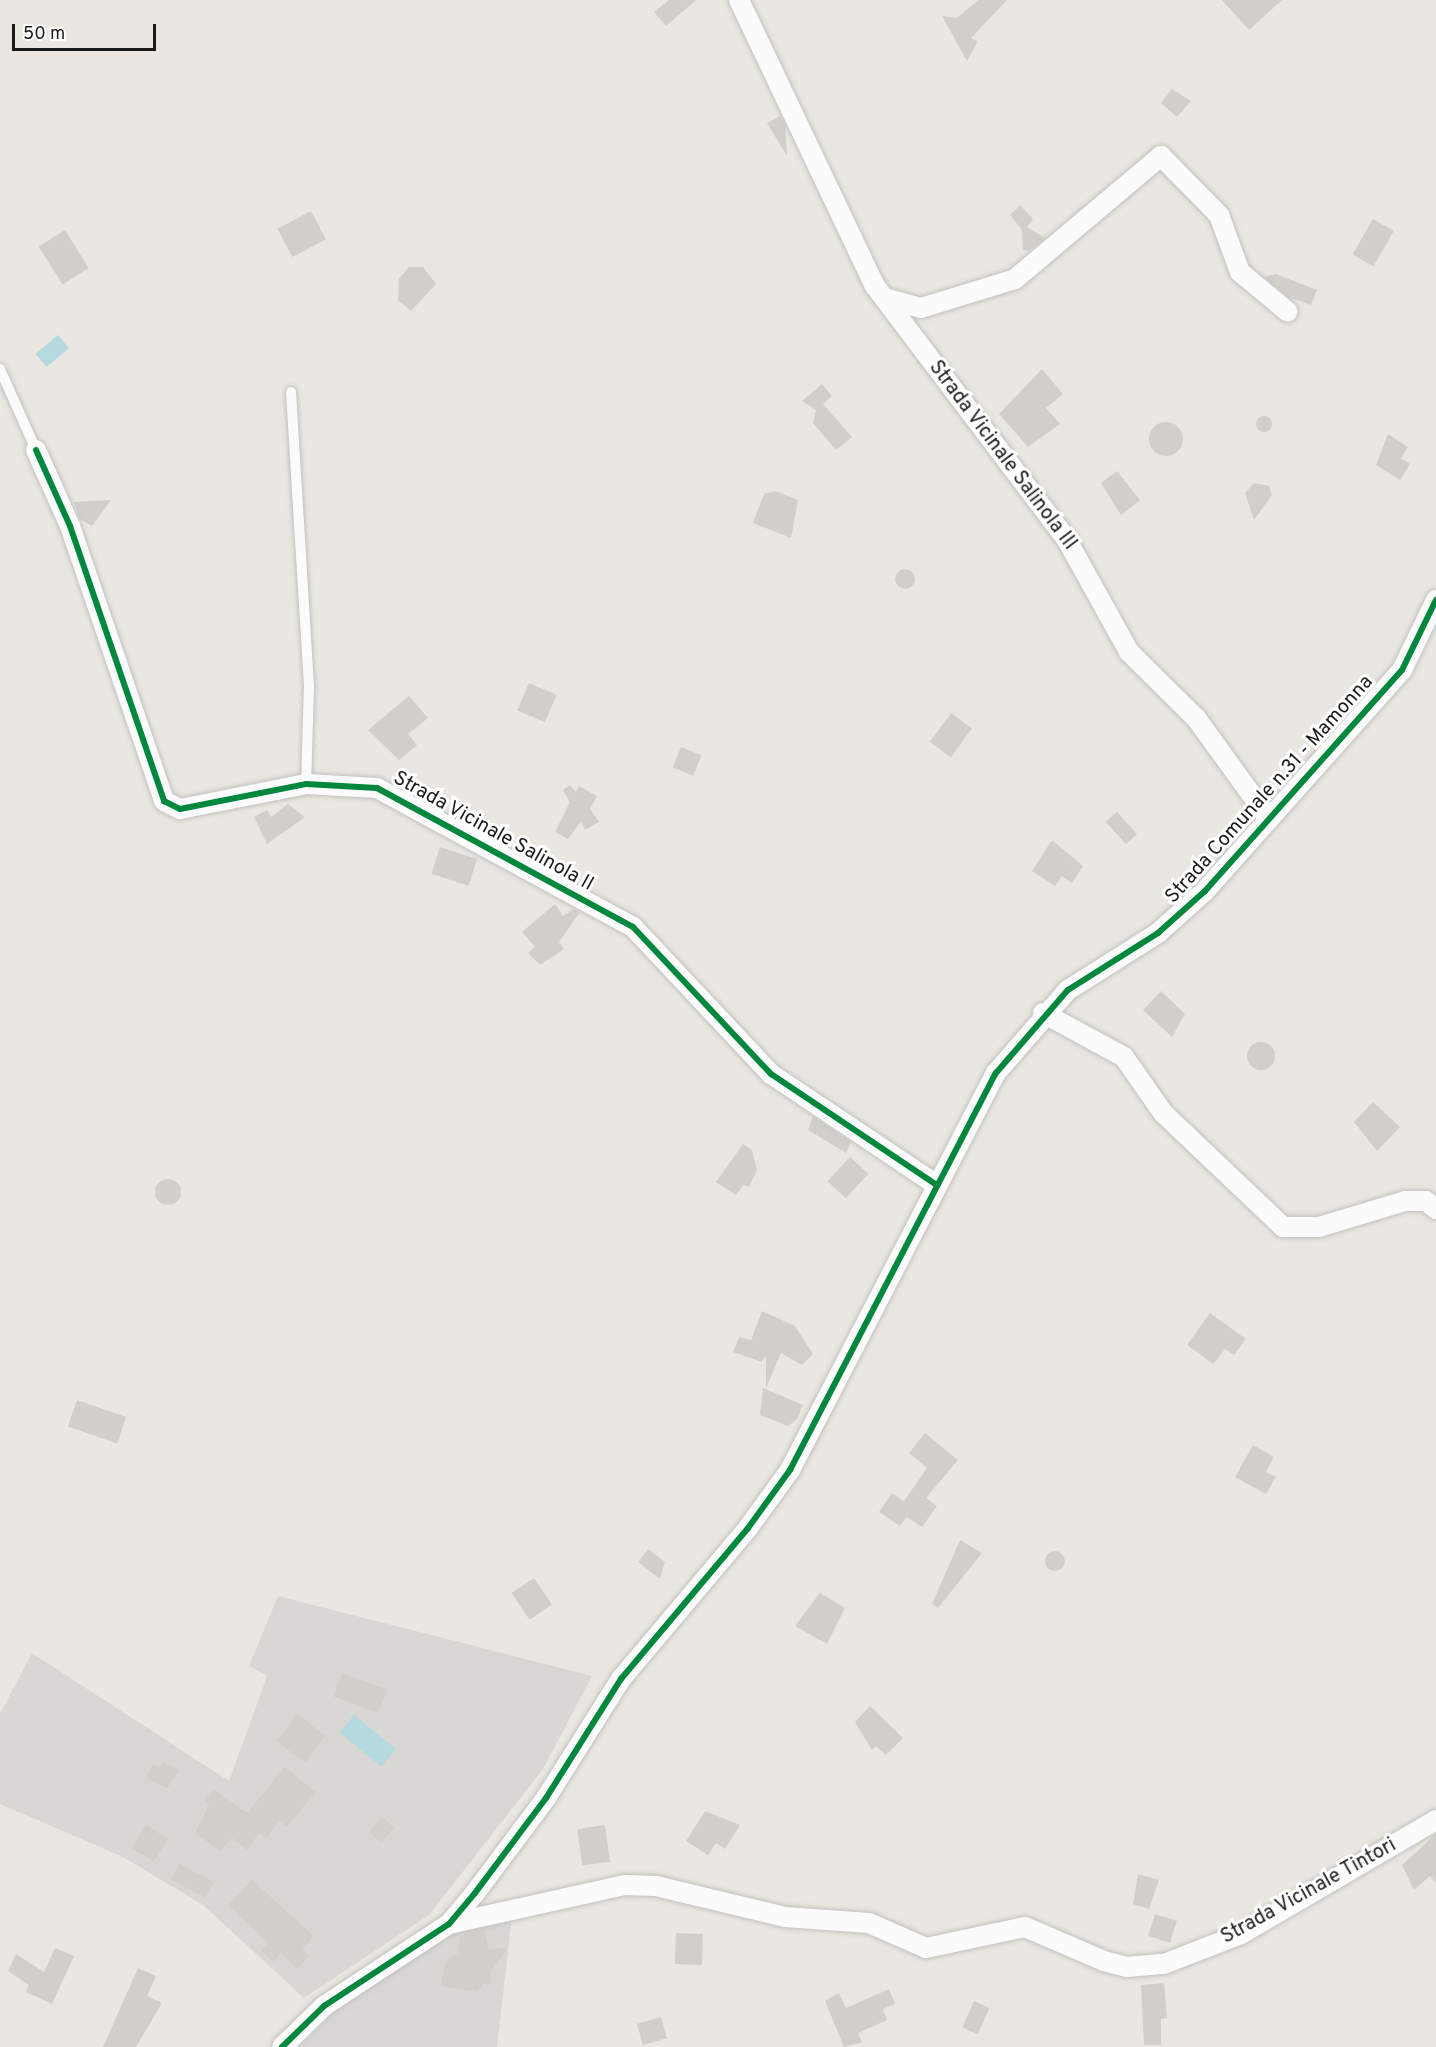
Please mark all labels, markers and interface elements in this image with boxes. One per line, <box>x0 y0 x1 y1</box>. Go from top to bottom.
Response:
scale bar <box>15 12 159 50</box>
text: 50 m <box>23 23 65 46</box>
street label: Strada Vicinale Salinola III <box>923 356 1081 556</box>
street label: Strada Comunale n.31 - Mamonna <box>1161 671 1379 909</box>
street label: Strada Vicinale Salinola II <box>388 767 598 897</box>
street label: Strada Vicinale Tintori <box>1217 1834 1401 1950</box>

